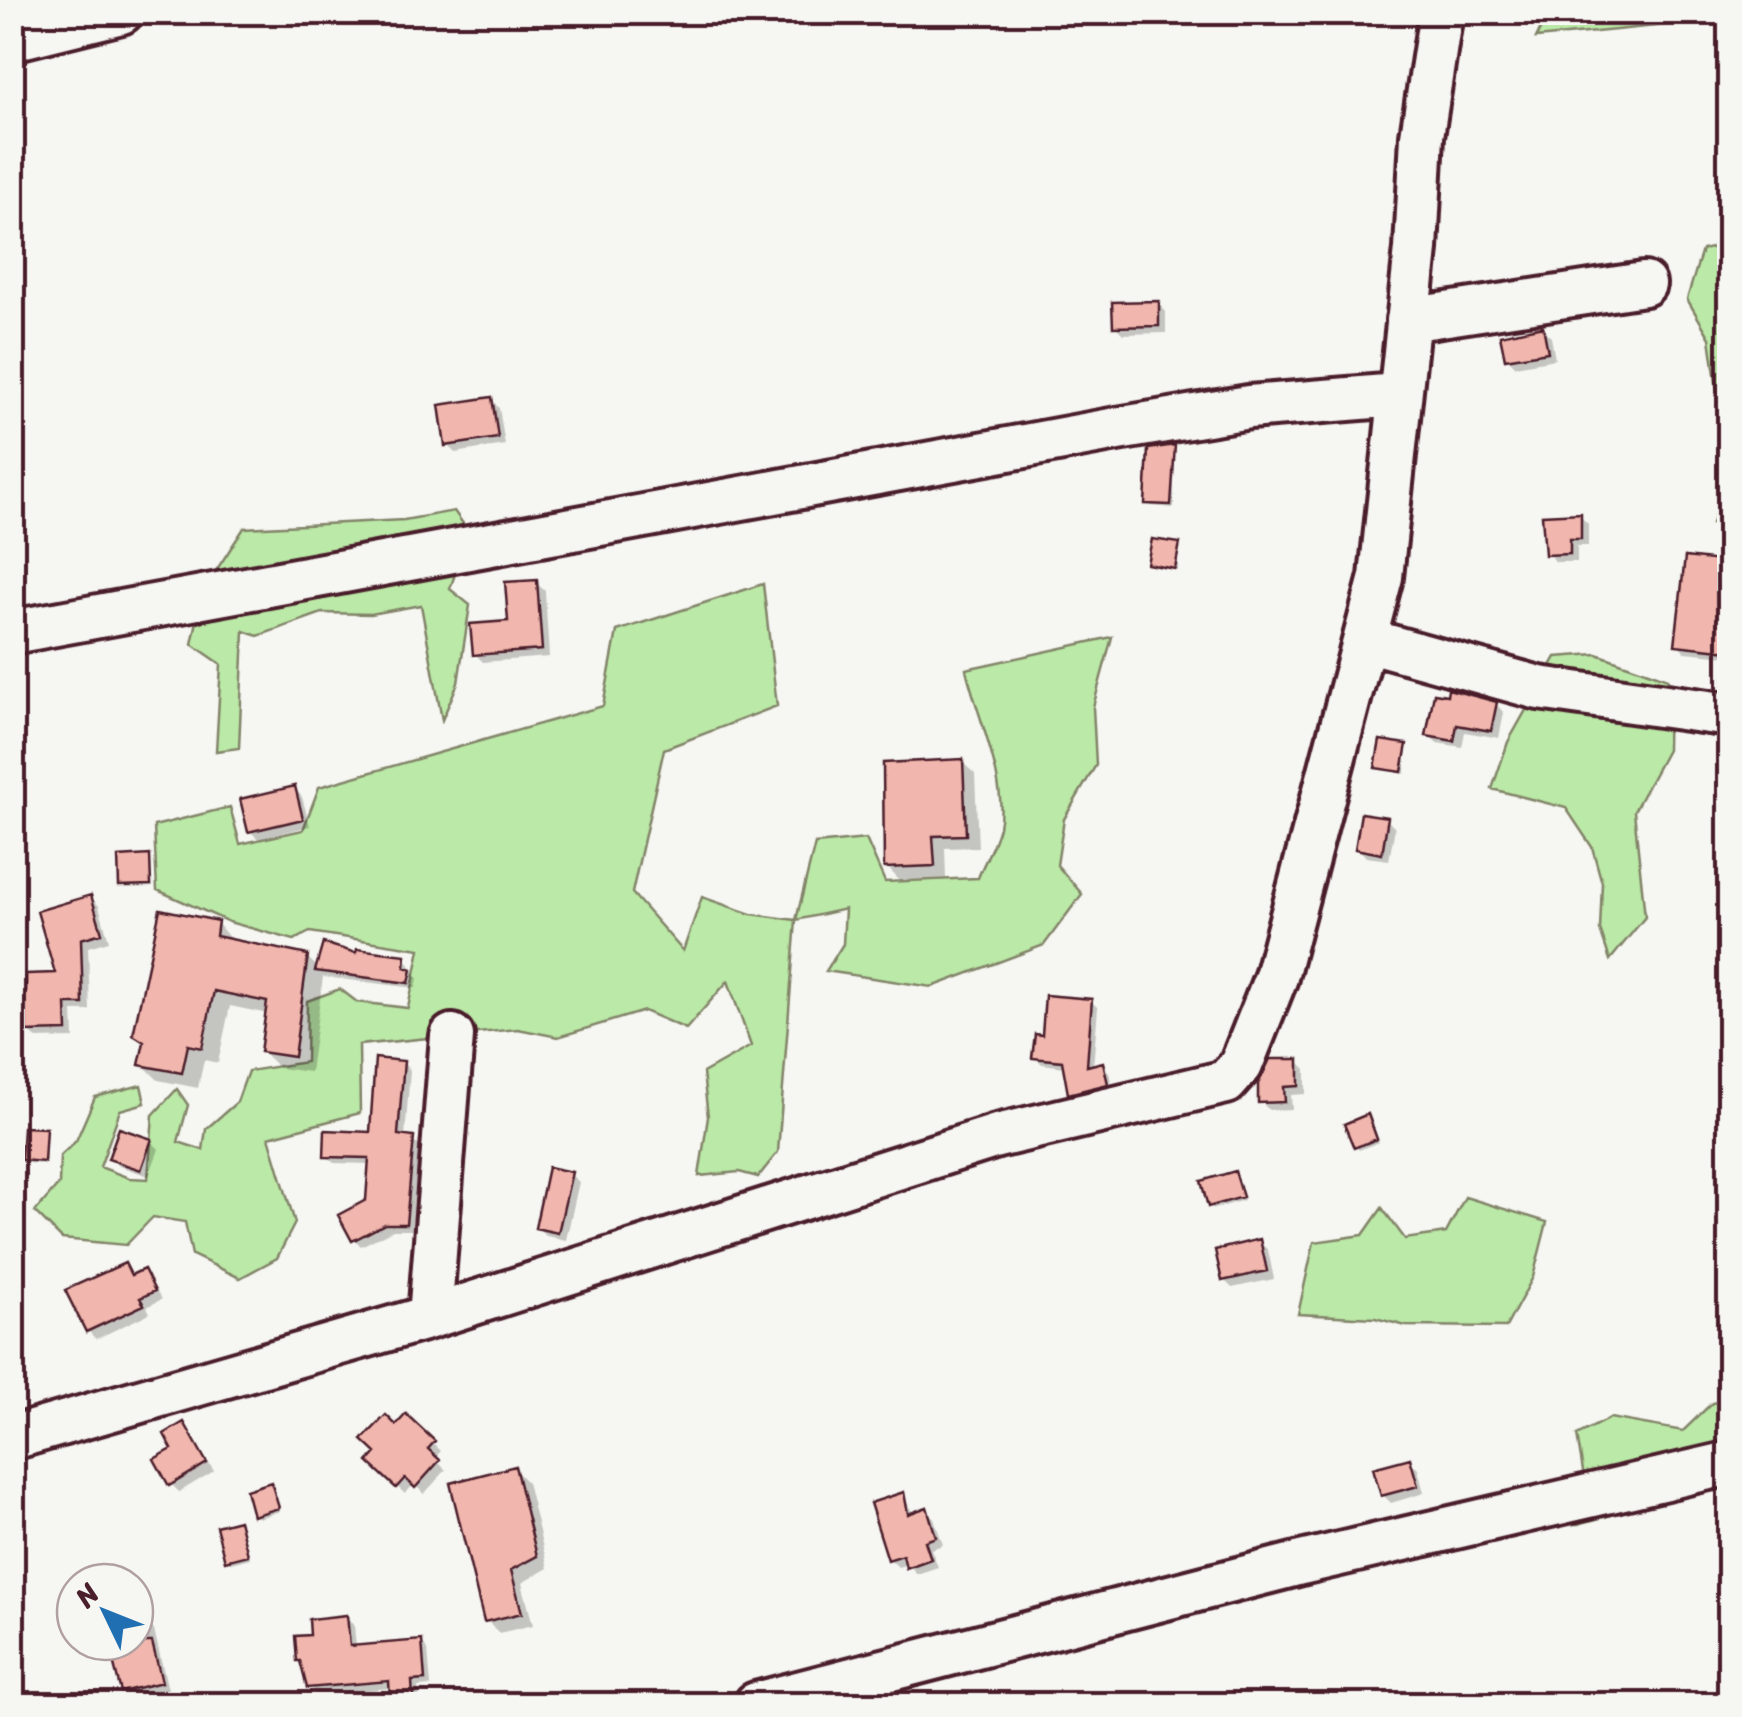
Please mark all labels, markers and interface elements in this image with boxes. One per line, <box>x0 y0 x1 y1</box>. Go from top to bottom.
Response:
north arrow <box>55 1562 155 1662</box>
text: N <box>62 1571 112 1620</box>

